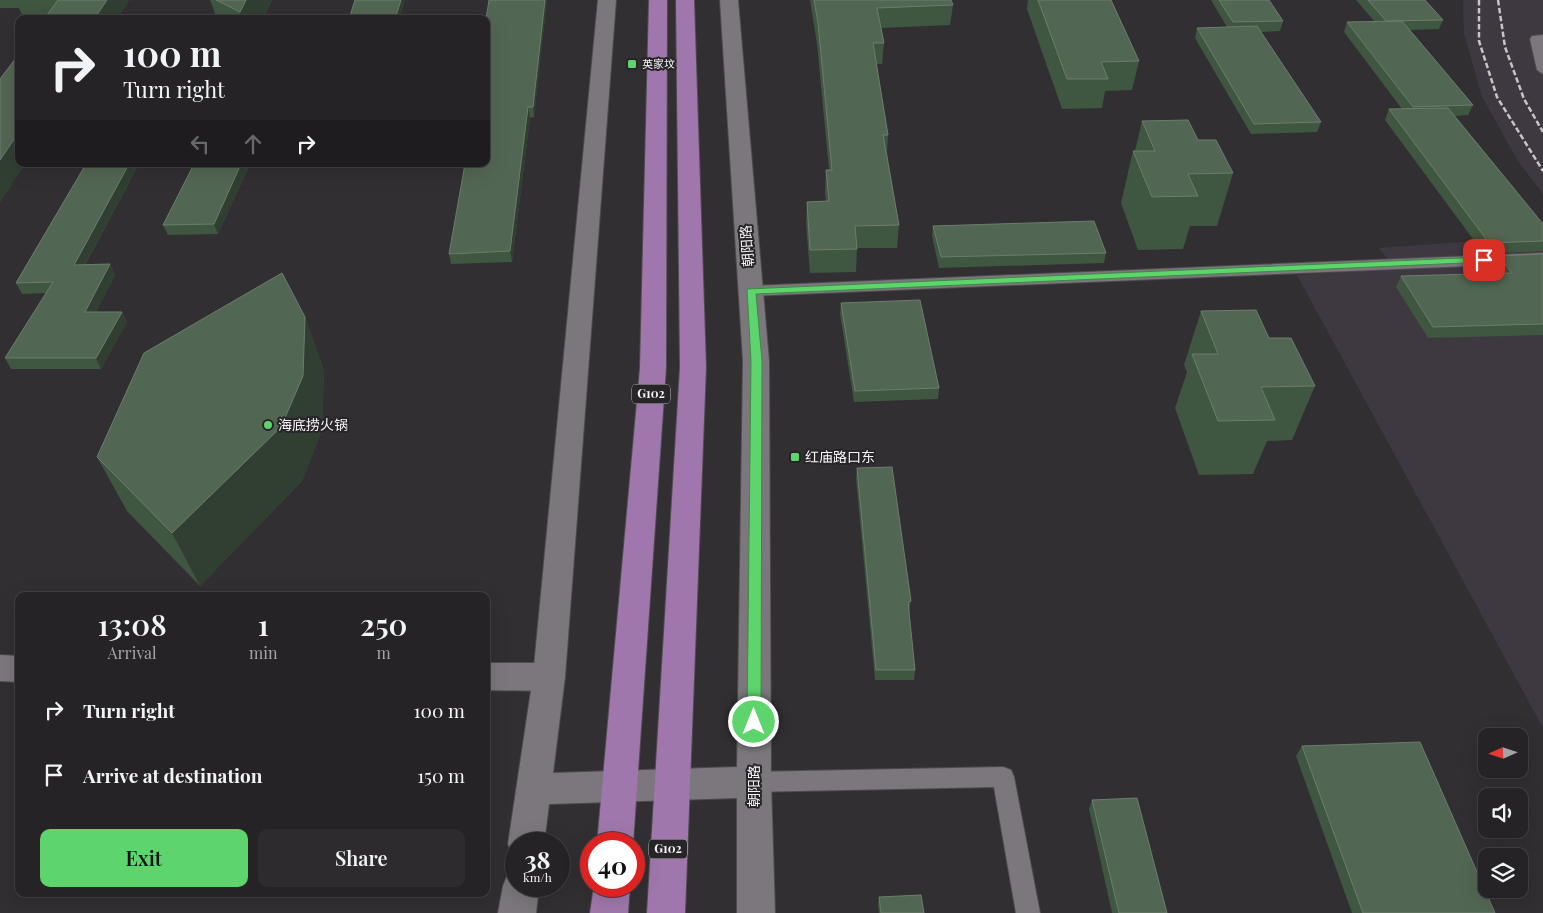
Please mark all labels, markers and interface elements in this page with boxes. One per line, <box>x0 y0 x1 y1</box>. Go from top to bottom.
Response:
text: 100 m <box>123 29 221 76</box>
icon: right <box>40 35 105 100</box>
place label: 英家坟 <box>642 56 675 71</box>
marker: 英家坟 <box>626 58 638 70</box>
text: Turn right <box>123 74 225 104</box>
icon: left <box>186 130 214 158</box>
icon: ahead <box>239 130 267 158</box>
icon: right <box>292 130 320 158</box>
street label: 朝阳路 <box>736 224 757 268</box>
pin <box>1463 239 1505 281</box>
icon: arrive <box>1470 246 1498 274</box>
road number: G102 <box>632 384 670 404</box>
place label: 海底捞火锅 <box>278 415 348 434</box>
marker: 海底捞火锅 <box>262 419 274 431</box>
place label: 红庙路口东 <box>805 447 875 466</box>
marker: 红庙路口东 <box>789 451 801 463</box>
text: 13:08 <box>97 604 167 644</box>
text: 1 <box>258 604 269 644</box>
text: 250 <box>360 604 407 644</box>
text: Arrival <box>107 642 157 663</box>
text: min <box>249 642 277 663</box>
text: m <box>377 642 391 663</box>
position arrow <box>727 695 779 747</box>
icon: right <box>40 696 68 724</box>
text: Turn right <box>83 697 175 723</box>
text: 100 m <box>414 697 465 723</box>
north arrow <box>1478 728 1528 778</box>
map controls <box>1478 728 1528 898</box>
icon: arrive <box>40 761 68 789</box>
text: Arrive at destination <box>83 762 263 788</box>
text: 150 m <box>417 762 465 788</box>
street label: 朝阳路 <box>744 765 763 807</box>
button: sound <box>1478 788 1528 838</box>
button: Exit <box>40 829 248 887</box>
button: Share <box>258 829 465 887</box>
speed limit sign: 40 <box>580 832 645 897</box>
road number: G102 <box>649 840 687 859</box>
text: 38 <box>524 842 551 875</box>
button: layers <box>1478 848 1528 898</box>
text: km/h <box>523 869 552 885</box>

